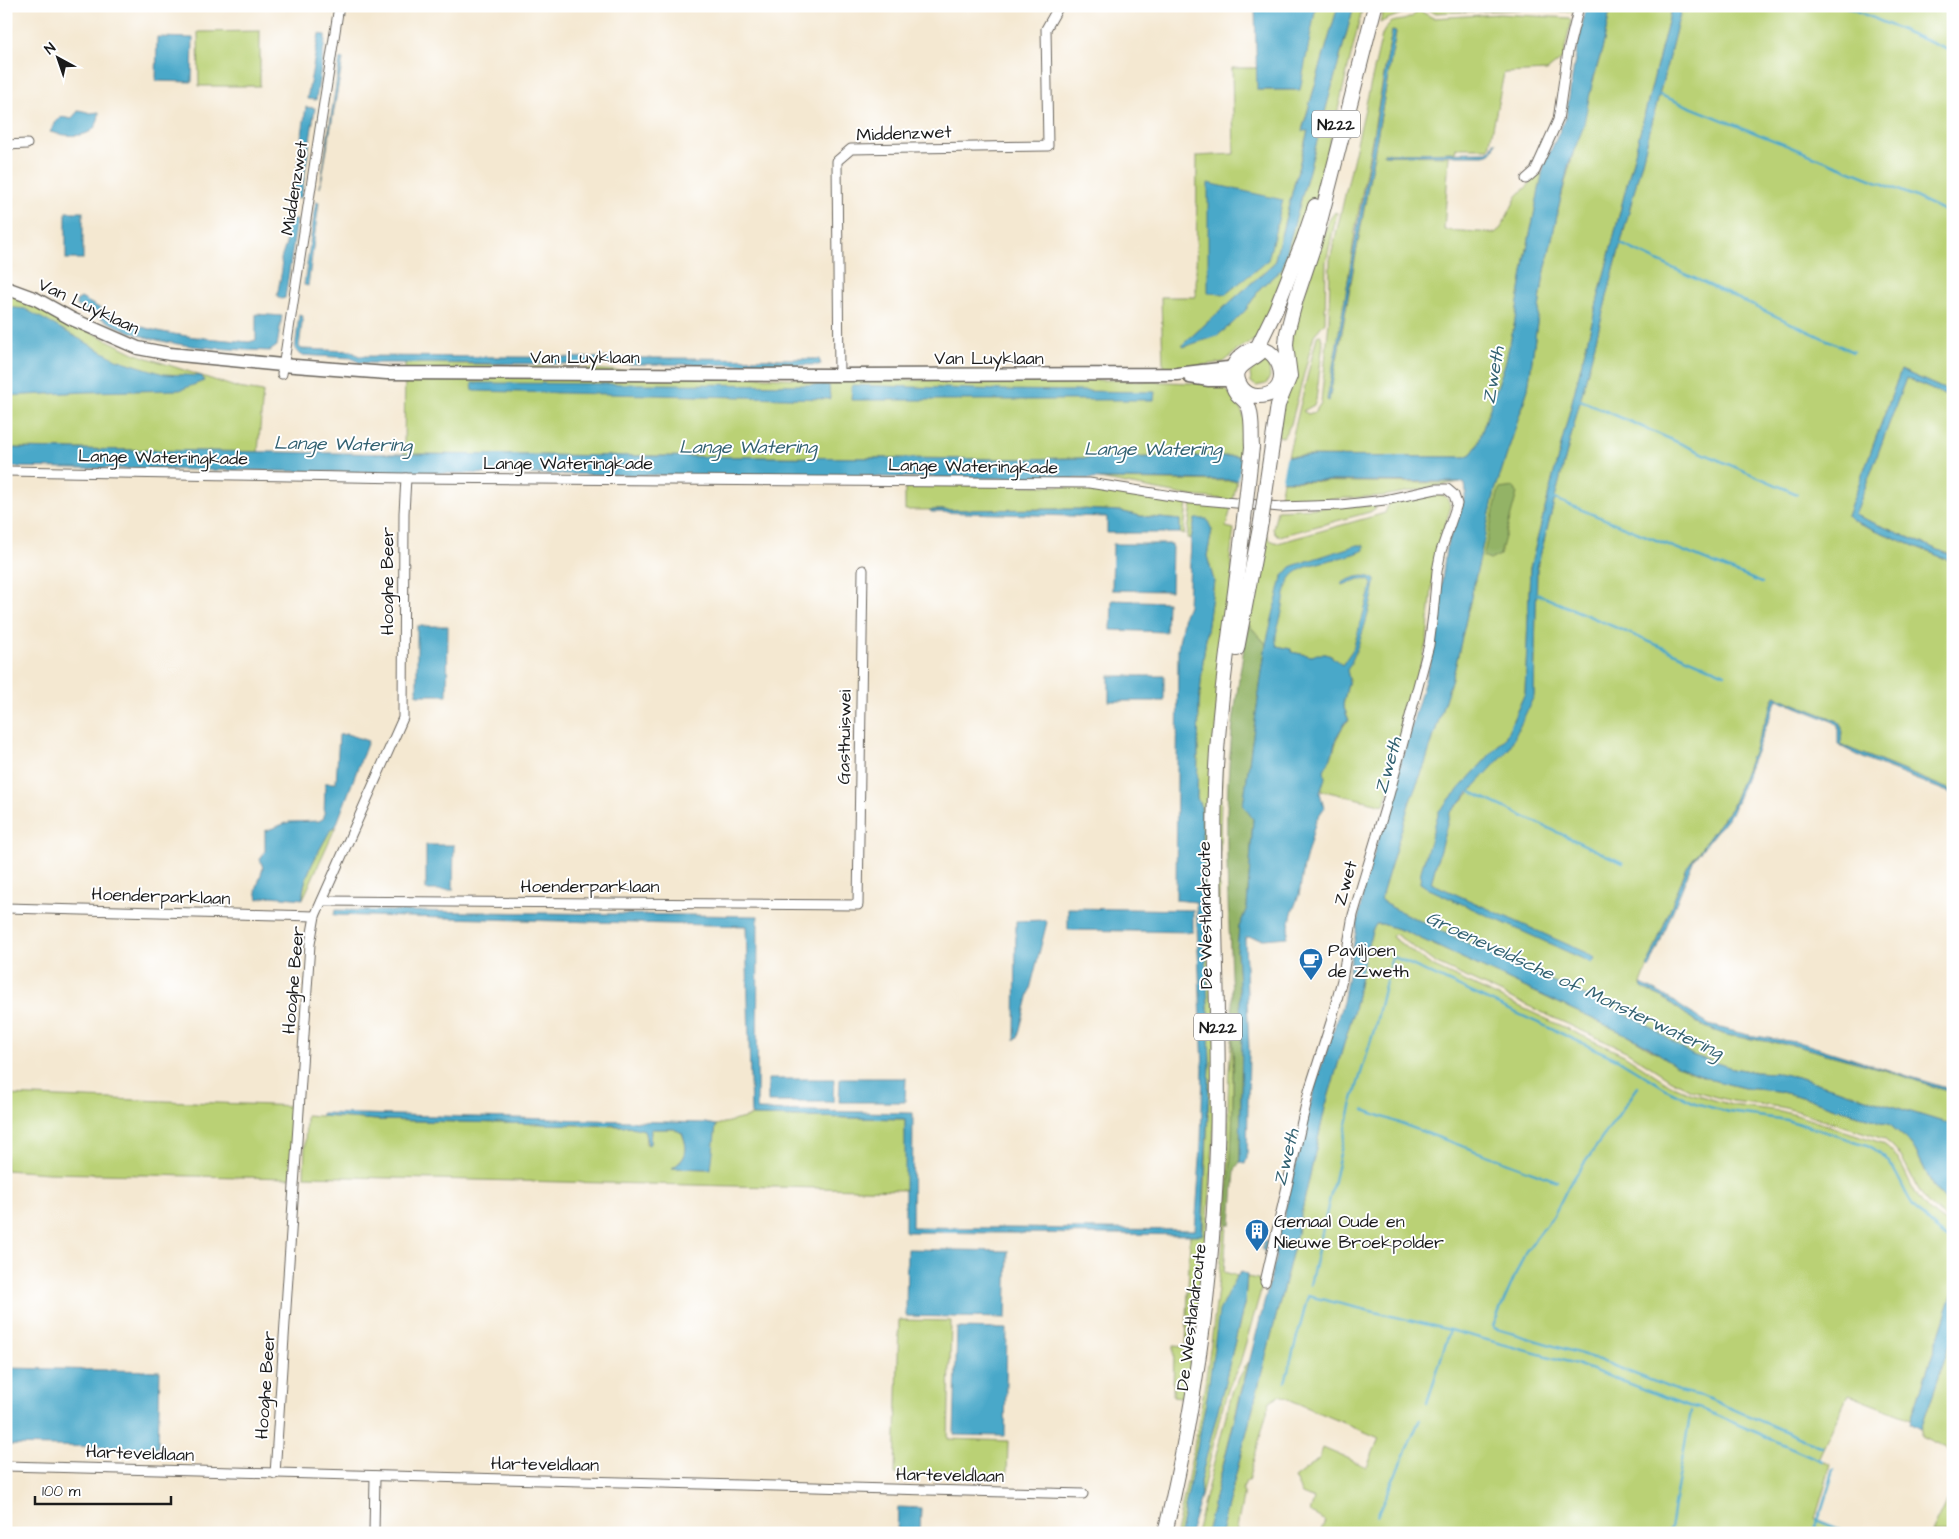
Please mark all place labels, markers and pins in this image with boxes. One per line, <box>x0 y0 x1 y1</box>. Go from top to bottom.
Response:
place label: Paviljoen de Zweth <box>1328 938 1409 984</box>
cafe icon: Paviljoen de Zweth <box>1298 947 1324 981</box>
place label: Gemaal Oude en Nieuwe Broekpolder <box>1274 1209 1444 1255</box>
building icon: Gemaal Oude en Nieuwe Broekpolder <box>1244 1218 1270 1252</box>

